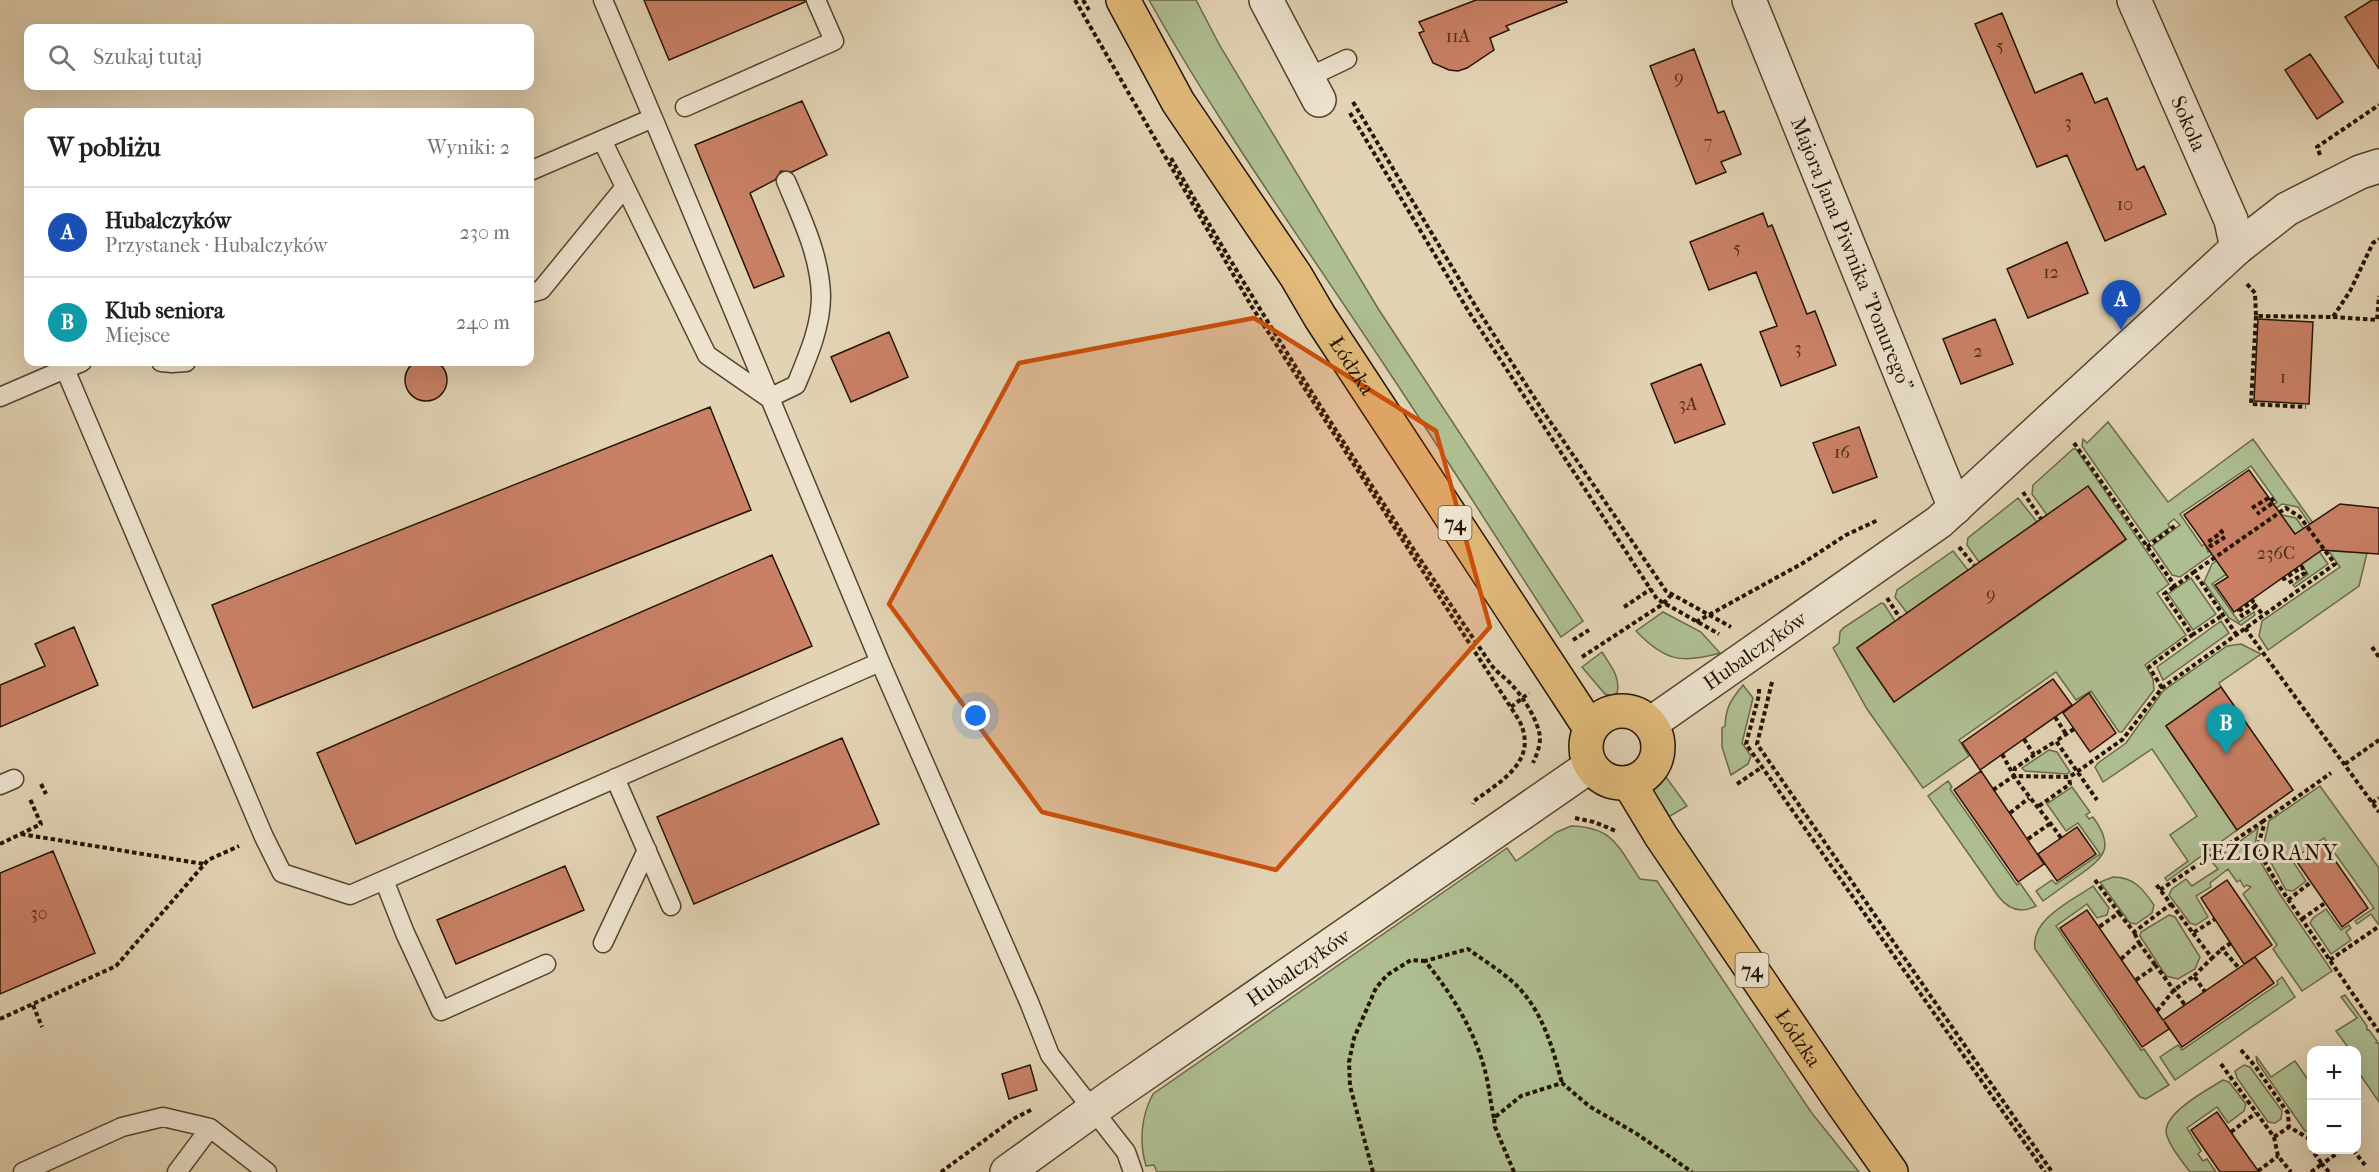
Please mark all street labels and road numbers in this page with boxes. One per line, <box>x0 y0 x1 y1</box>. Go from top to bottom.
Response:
street label: Sokola <box>2166 92 2211 155</box>
street label: Majora Jana Piwnika "Ponurego" <box>1786 114 1918 394</box>
street label: Łódzka <box>1324 332 1380 400</box>
road number: 74 <box>1438 506 1472 540</box>
street label: Hubalczyków <box>1699 606 1812 695</box>
street label: Hubalczyków <box>1242 923 1356 1012</box>
road number: 74 <box>1736 953 1768 987</box>
street label: Łódzka <box>1770 1004 1826 1072</box>

